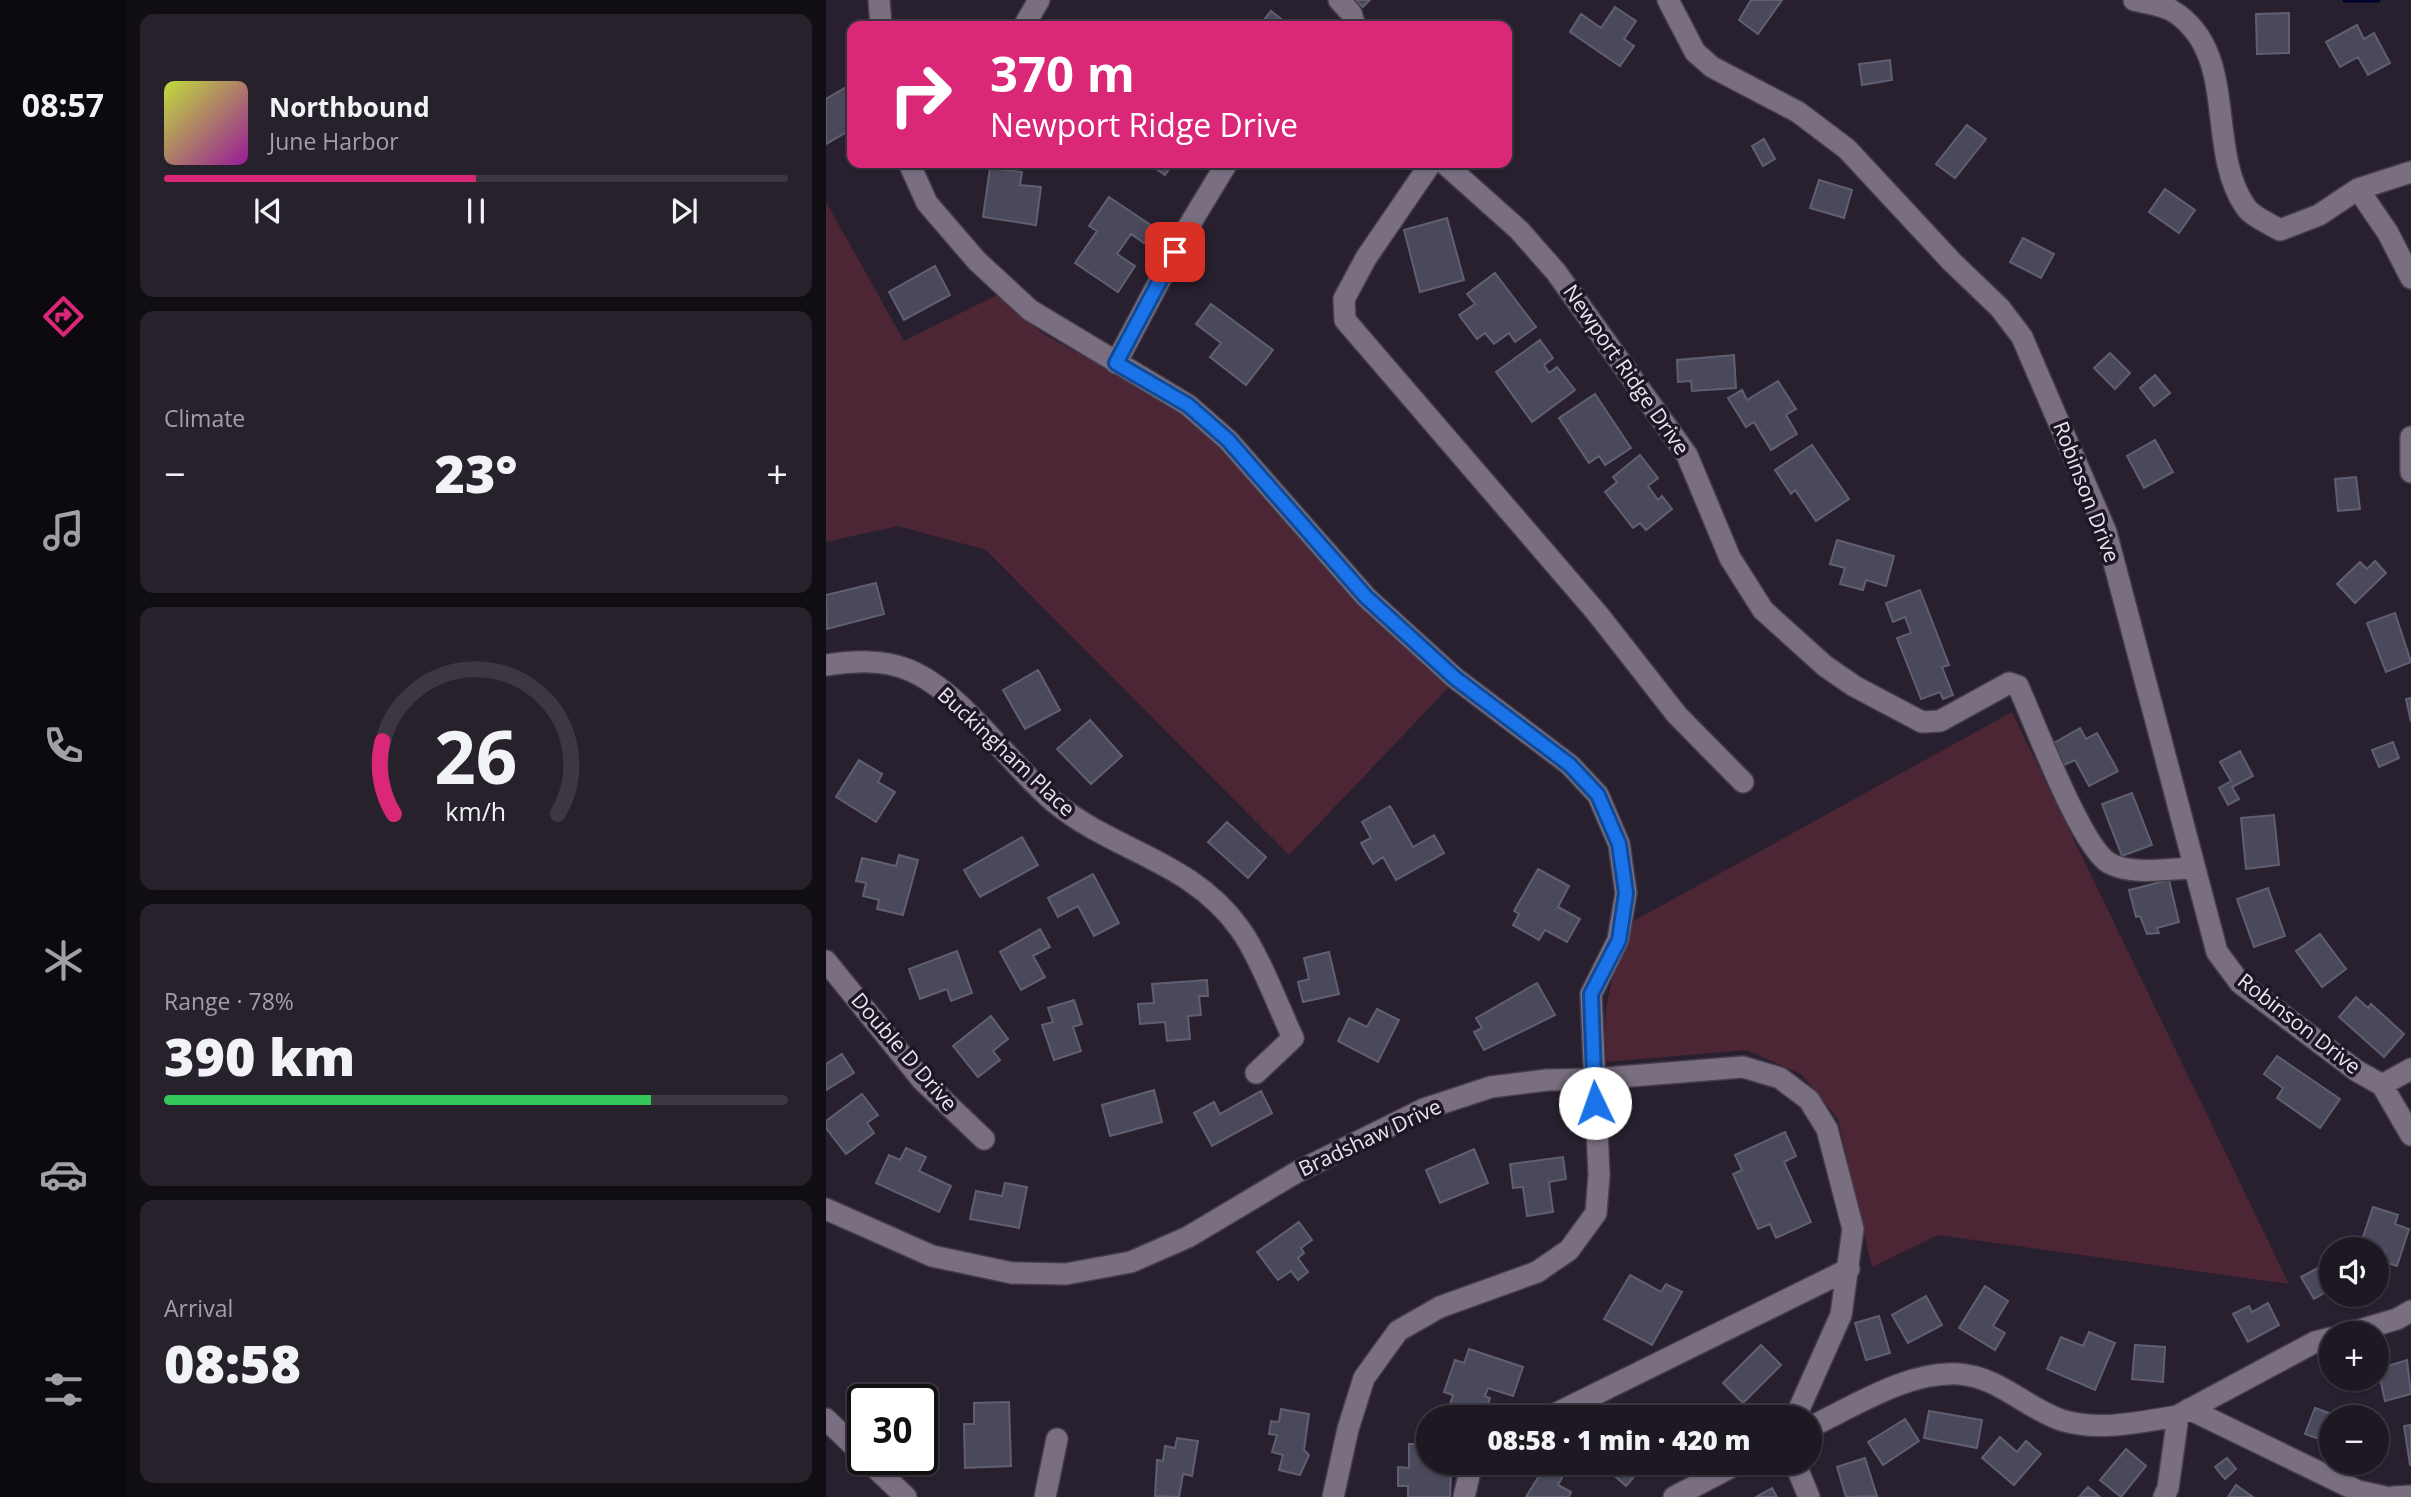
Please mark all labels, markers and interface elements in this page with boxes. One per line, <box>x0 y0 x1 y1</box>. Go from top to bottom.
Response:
text: 370 m <box>990 40 1135 106</box>
icon: right <box>875 49 966 140</box>
text: 08:57 <box>22 83 104 126</box>
text: Northbound <box>269 89 430 125</box>
text: Newport Ridge Drive <box>990 103 1298 146</box>
text: June Harbor <box>269 125 399 157</box>
icon: previous <box>249 192 287 230</box>
icon: pause <box>457 192 495 230</box>
icon: next <box>665 192 703 230</box>
pin <box>1145 222 1205 282</box>
icon: arrive <box>1156 233 1194 271</box>
street label: Newport Ridge Drive <box>1557 279 1696 460</box>
icon: directions <box>39 292 88 341</box>
text: Climate <box>164 402 245 434</box>
street label: Robinson Drive <box>2047 417 2127 566</box>
text: 23° <box>435 437 517 508</box>
text: − <box>164 447 186 499</box>
text: + <box>766 447 788 499</box>
icon: music <box>39 506 88 555</box>
street label: Buckingham Place <box>932 680 1081 822</box>
text: 26 <box>434 707 518 806</box>
icon: phone <box>39 721 88 770</box>
text: km/h <box>446 794 506 828</box>
icon: climate <box>39 936 88 985</box>
street label: Robinson Drive <box>2232 966 2367 1080</box>
text: Range · 78% <box>164 985 294 1017</box>
street label: Double D Drive <box>846 986 964 1116</box>
text: 390 km <box>164 1020 355 1091</box>
position arrow <box>1558 1066 1632 1140</box>
street label: Bradshaw Drive <box>1294 1092 1445 1182</box>
icon: car <box>39 1150 88 1199</box>
map controls <box>2319 1237 2389 1475</box>
button: sound <box>2319 1237 2389 1307</box>
text: Arrival <box>164 1292 233 1324</box>
button: + <box>2319 1321 2389 1391</box>
text: 08:58 <box>164 1327 301 1398</box>
icon: filters <box>39 1365 88 1414</box>
speed limit sign: 30 <box>847 1384 938 1475</box>
button: − <box>2319 1405 2389 1475</box>
text: 08:58 · 1 min · 420 m <box>1488 1422 1750 1458</box>

